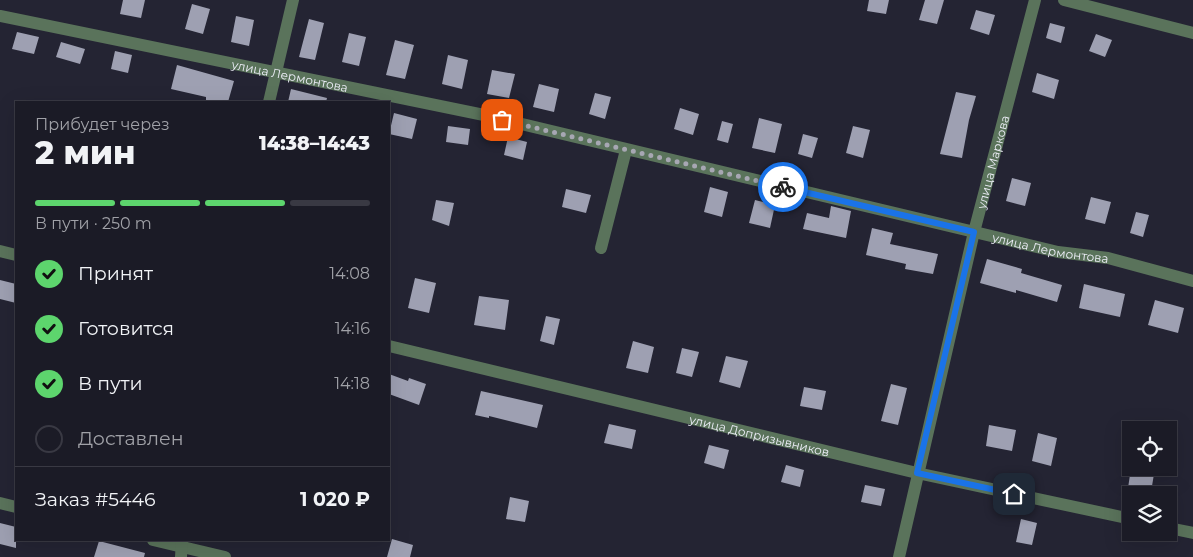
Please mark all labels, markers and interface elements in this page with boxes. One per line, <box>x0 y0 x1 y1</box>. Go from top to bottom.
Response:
street label: улица Лермонтова <box>230 56 349 95</box>
pin <box>481 99 523 141</box>
icon: bag <box>488 106 516 134</box>
street label: улица Маркова <box>973 114 1012 211</box>
text: Прибудет через <box>35 115 170 134</box>
text: 14:38–14:43 <box>259 132 370 155</box>
text: 2 мин <box>35 133 135 172</box>
courier <box>758 162 808 212</box>
icon: bike <box>769 173 797 201</box>
text: В пути · 250 m <box>35 214 152 233</box>
street label: улица Лермонтова <box>990 229 1110 266</box>
icon: check <box>35 260 63 288</box>
text: Принят <box>78 262 153 285</box>
text: 14:08 <box>329 264 370 283</box>
icon: check <box>35 315 63 343</box>
text: Готовится <box>78 317 174 340</box>
text: 14:16 <box>335 319 370 338</box>
icon: check <box>35 370 63 398</box>
text: В пути <box>78 372 143 395</box>
text: 14:18 <box>334 374 370 393</box>
street label: улица Допризывников <box>687 411 831 459</box>
map controls <box>1122 421 1177 541</box>
button: locate <box>1122 421 1177 476</box>
text: Доставлен <box>78 427 184 450</box>
pin <box>993 473 1035 515</box>
icon: home <box>1000 480 1028 508</box>
button: layers <box>1122 486 1177 541</box>
text: Заказ #5446 <box>35 488 156 511</box>
text: 1 020 ₽ <box>300 488 370 511</box>

